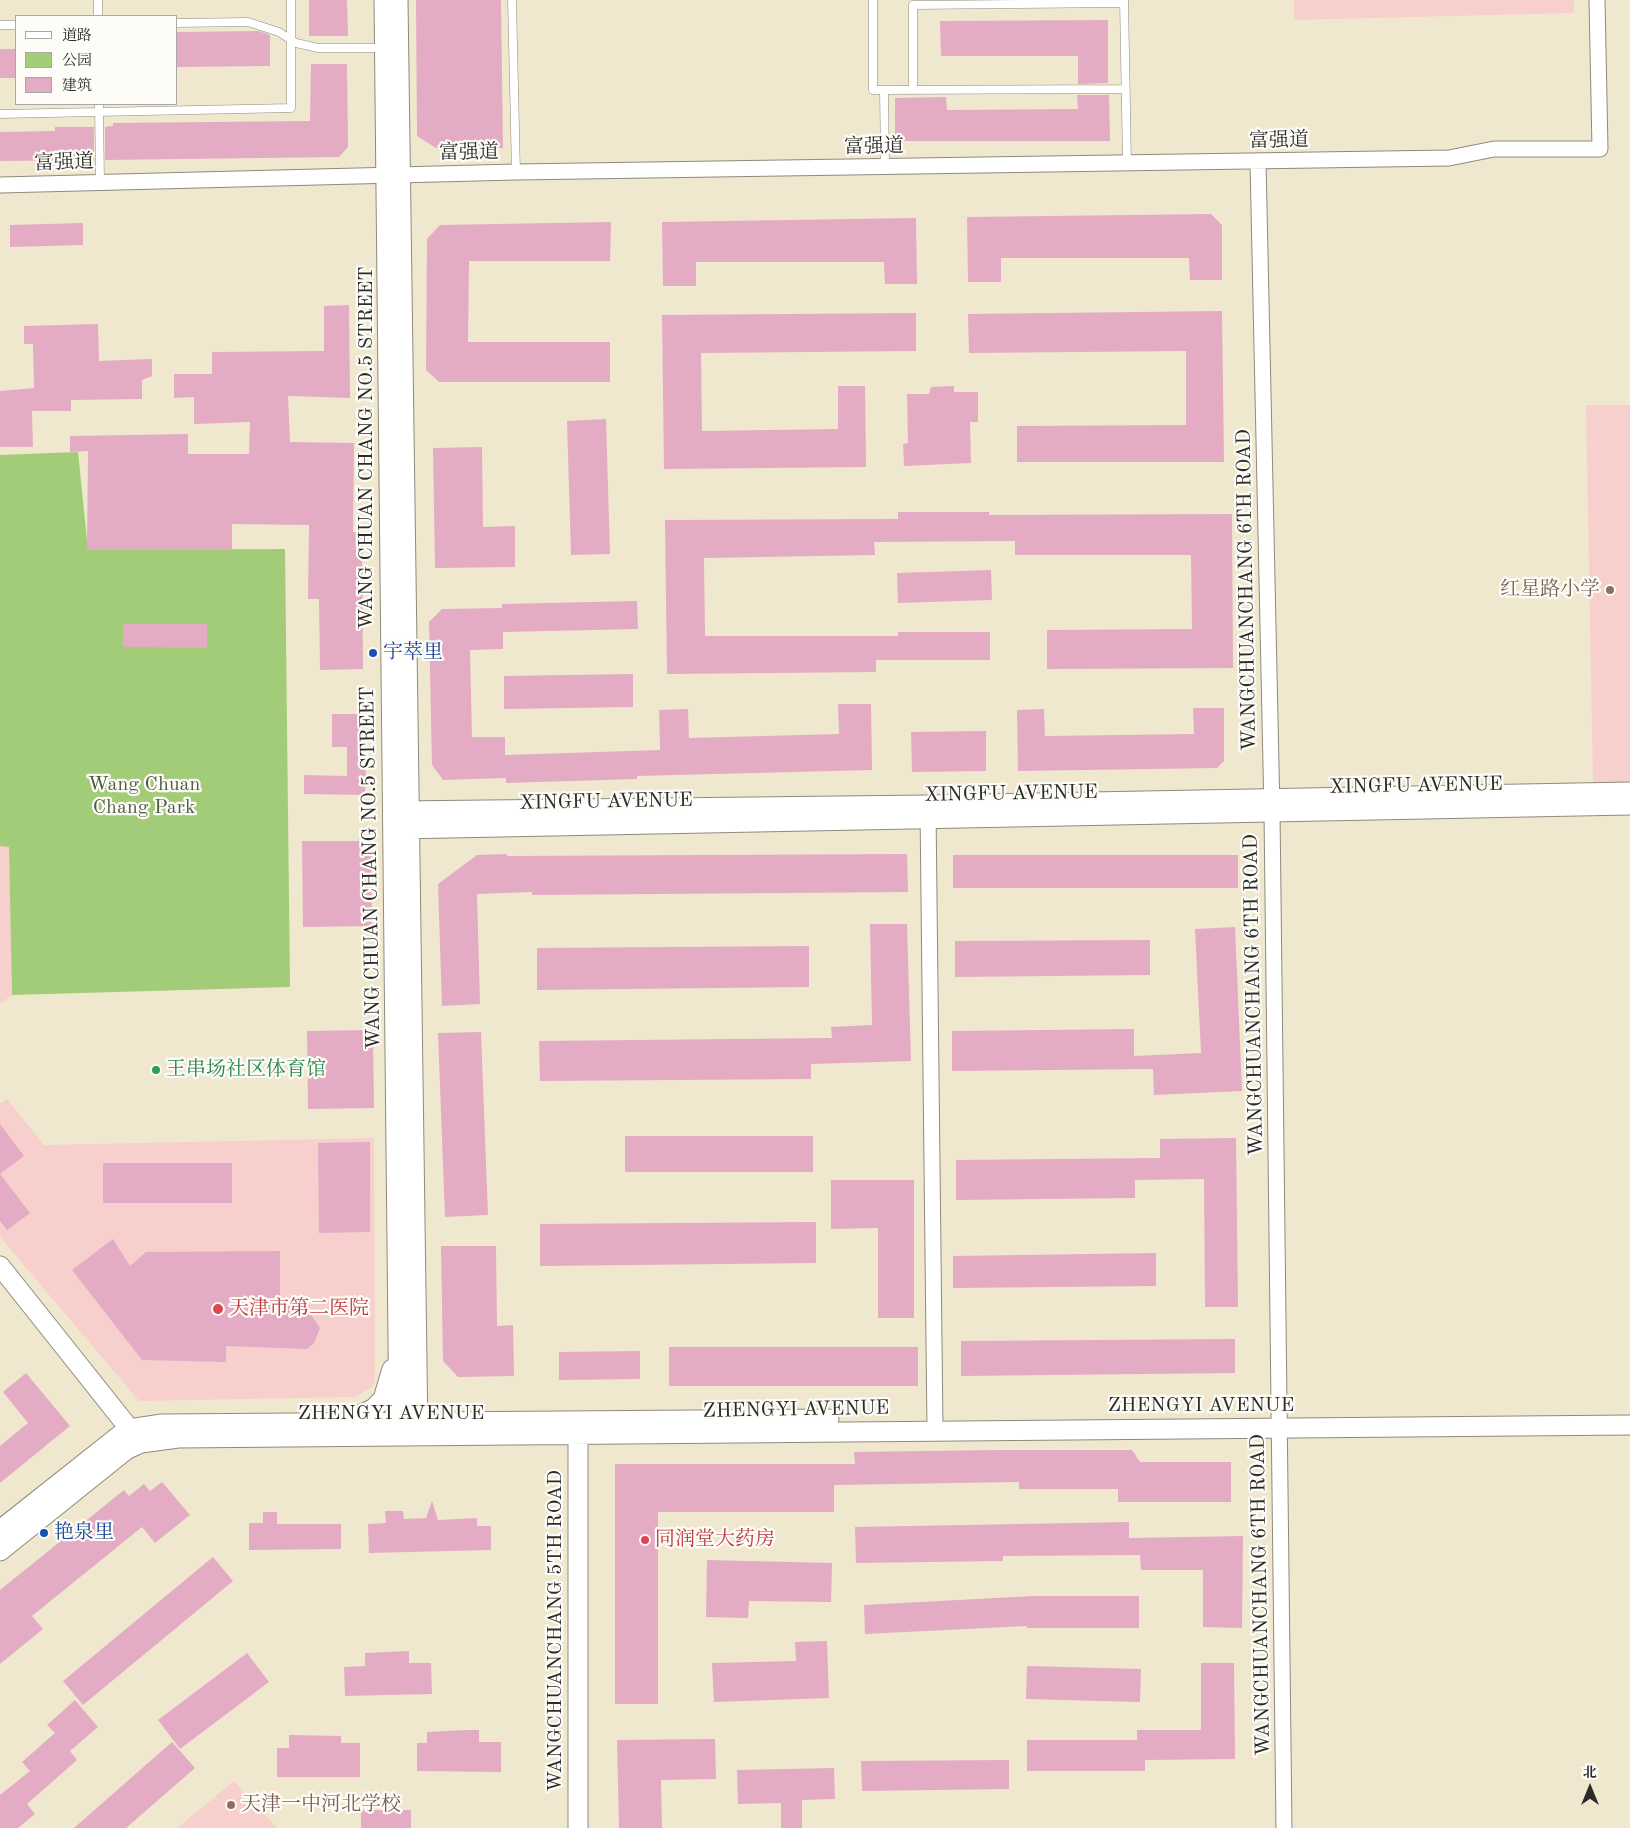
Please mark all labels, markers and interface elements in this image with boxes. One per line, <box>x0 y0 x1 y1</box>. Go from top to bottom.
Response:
legend <box>15 15 178 105</box>
text: 道路 <box>62 29 92 44</box>
text: 公园 <box>62 54 92 69</box>
text: 建筑 <box>62 79 92 94</box>
street label: 富强道 <box>1249 128 1309 154</box>
street label: 富强道 <box>844 134 904 160</box>
street label: 富强道 <box>439 140 499 166</box>
street label: 富强道 <box>34 150 94 176</box>
street label: WANG CHUAN CHANG NO.5 STREET <box>355 266 379 630</box>
street label: WANGCHUANCHANG 6TH ROAD <box>1232 429 1262 751</box>
place label: 红星路小学 <box>1500 578 1600 602</box>
marker: 红星路小学 <box>1604 584 1616 596</box>
place label: 宇萃里 <box>383 641 443 665</box>
marker: 宇萃里 <box>367 647 379 659</box>
street label: WANG CHUAN CHANG NO.5 STREET <box>356 686 386 1050</box>
street label: XINGFU AVENUE <box>1329 772 1503 800</box>
park label: Wang Chuan Chang Park <box>88 773 200 820</box>
street label: XINGFU AVENUE <box>924 780 1098 808</box>
street label: XINGFU AVENUE <box>519 788 693 816</box>
street label: WANGCHUANCHANG 6TH ROAD <box>1239 834 1269 1156</box>
place label: 王串场社区体育馆 <box>166 1058 326 1082</box>
marker: 王串场社区体育馆 <box>150 1064 162 1076</box>
place label: 天津市第二医院 <box>229 1297 369 1321</box>
marker: 天津市第二医院 <box>211 1302 225 1316</box>
street label: ZHENGYI AVENUE <box>1108 1394 1294 1418</box>
street label: ZHENGYI AVENUE <box>703 1396 889 1424</box>
street label: ZHENGYI AVENUE <box>298 1402 484 1426</box>
street label: WANGCHUANCHANG 6TH ROAD <box>1246 1434 1276 1756</box>
street label: WANGCHUANCHANG 5TH ROAD <box>544 1470 568 1792</box>
place label: 艳泉里 <box>54 1521 114 1545</box>
marker: 艳泉里 <box>38 1527 50 1539</box>
place label: 同润堂大药房 <box>655 1528 775 1552</box>
marker: 同润堂大药房 <box>639 1534 651 1546</box>
north arrow <box>1565 1763 1615 1813</box>
text: 北 <box>1583 1766 1597 1780</box>
place label: 天津一中河北学校 <box>241 1793 401 1817</box>
marker: 天津一中河北学校 <box>225 1799 237 1811</box>

